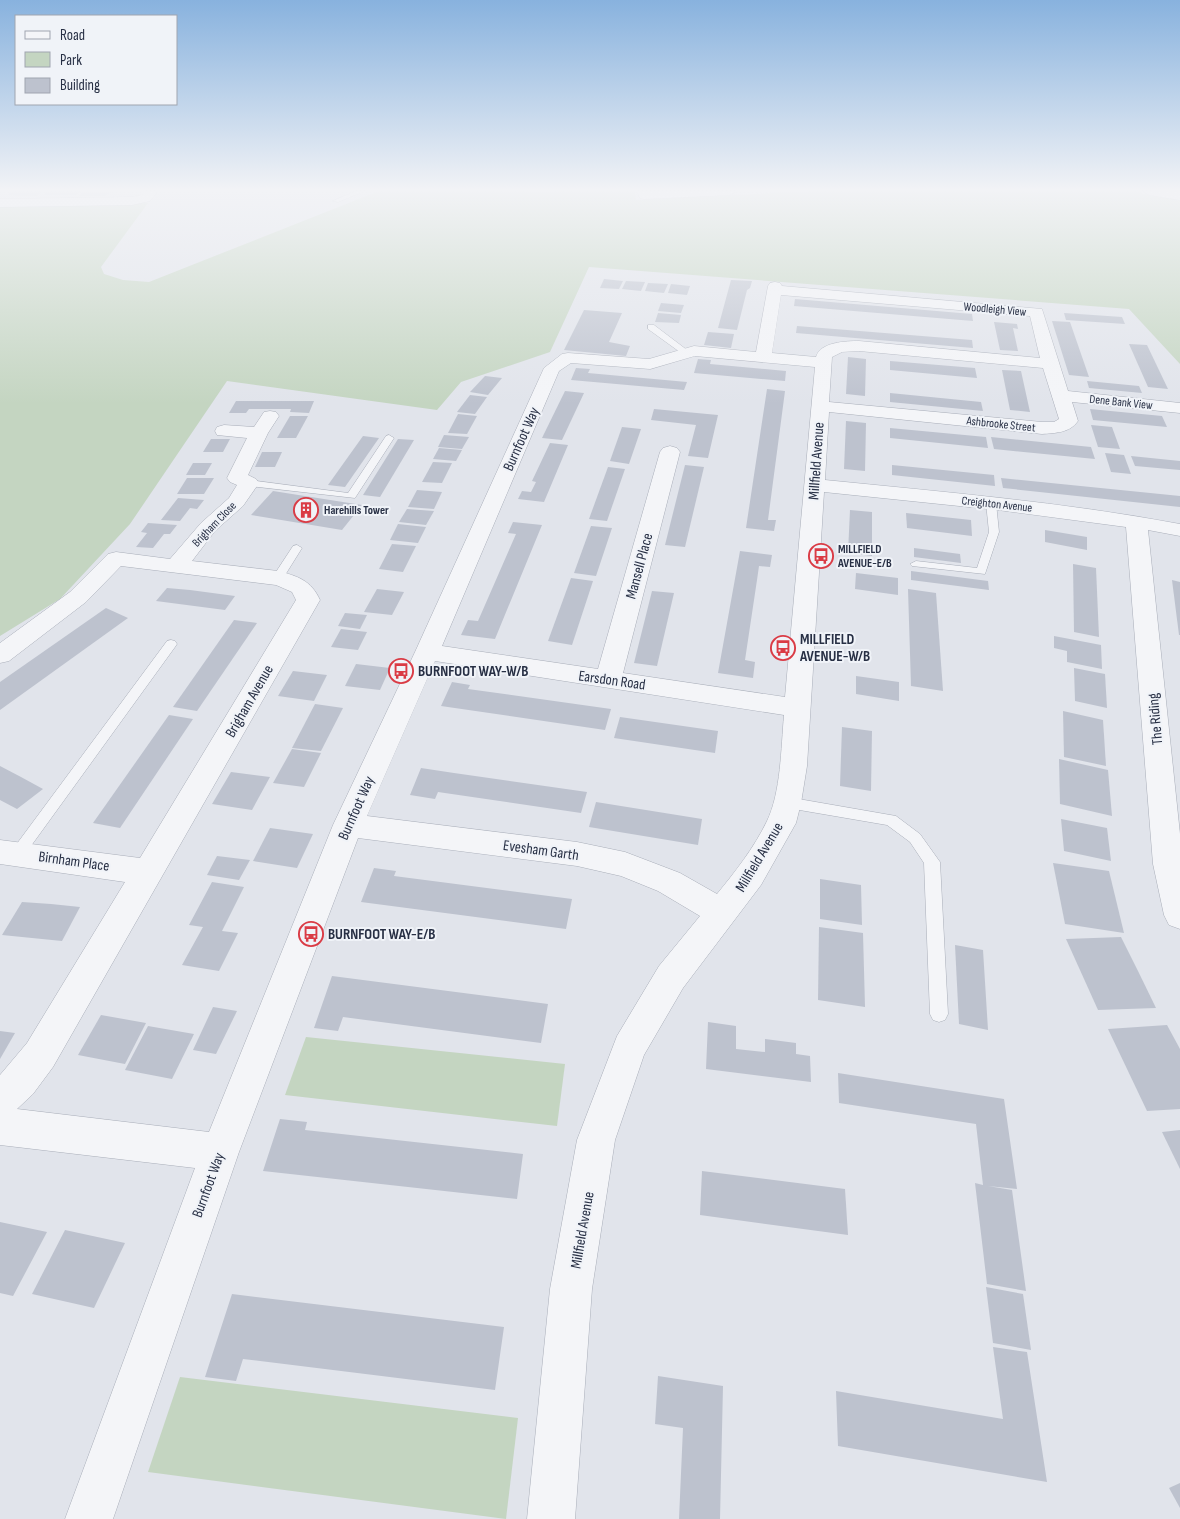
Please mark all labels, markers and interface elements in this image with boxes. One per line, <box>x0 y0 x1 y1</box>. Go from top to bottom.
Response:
legend <box>15 15 178 105</box>
text: Road <box>60 26 85 45</box>
text: Park <box>60 51 82 70</box>
text: Building <box>60 76 100 95</box>
street label: Woodleigh View <box>963 299 1027 320</box>
street label: Dene Bank View <box>1089 392 1154 413</box>
street label: Burnfoot Way <box>499 404 544 474</box>
street label: Ashbrooke Street <box>965 413 1036 436</box>
street label: Millfield Avenue <box>804 421 829 501</box>
street label: Creighton Avenue <box>961 493 1033 516</box>
building icon: Harehills Tower <box>293 497 319 523</box>
street label: Brigham Close <box>189 498 240 550</box>
place label: Harehills Tower <box>324 503 389 518</box>
street label: Mansell Place <box>622 531 657 601</box>
place label: MILLFIELD AVENUE-E/B <box>837 542 892 571</box>
bus stop icon: MILLFIELD AVENUE-E/B <box>808 543 834 569</box>
place label: MILLFIELD AVENUE-W/B <box>799 630 870 666</box>
bus stop icon: MILLFIELD AVENUE-W/B <box>770 635 796 661</box>
bus stop icon: BURNFOOT WAY-W/B <box>388 658 414 684</box>
street label: Brigham Avenue <box>221 662 278 741</box>
place label: BURNFOOT WAY-W/B <box>418 662 528 681</box>
street label: Earsdon Road <box>577 666 647 695</box>
street label: The Riding <box>1144 692 1167 746</box>
street label: Burnfoot Way <box>334 773 379 843</box>
street label: Millfield Avenue <box>731 819 788 896</box>
street label: Evesham Garth <box>502 836 580 865</box>
street label: Birnham Place <box>37 847 111 876</box>
bus stop icon: BURNFOOT WAY-E/B <box>298 921 324 947</box>
place label: BURNFOOT WAY-E/B <box>328 925 435 944</box>
street label: Burnfoot Way <box>188 1150 229 1220</box>
street label: Millfield Avenue <box>566 1190 599 1270</box>

